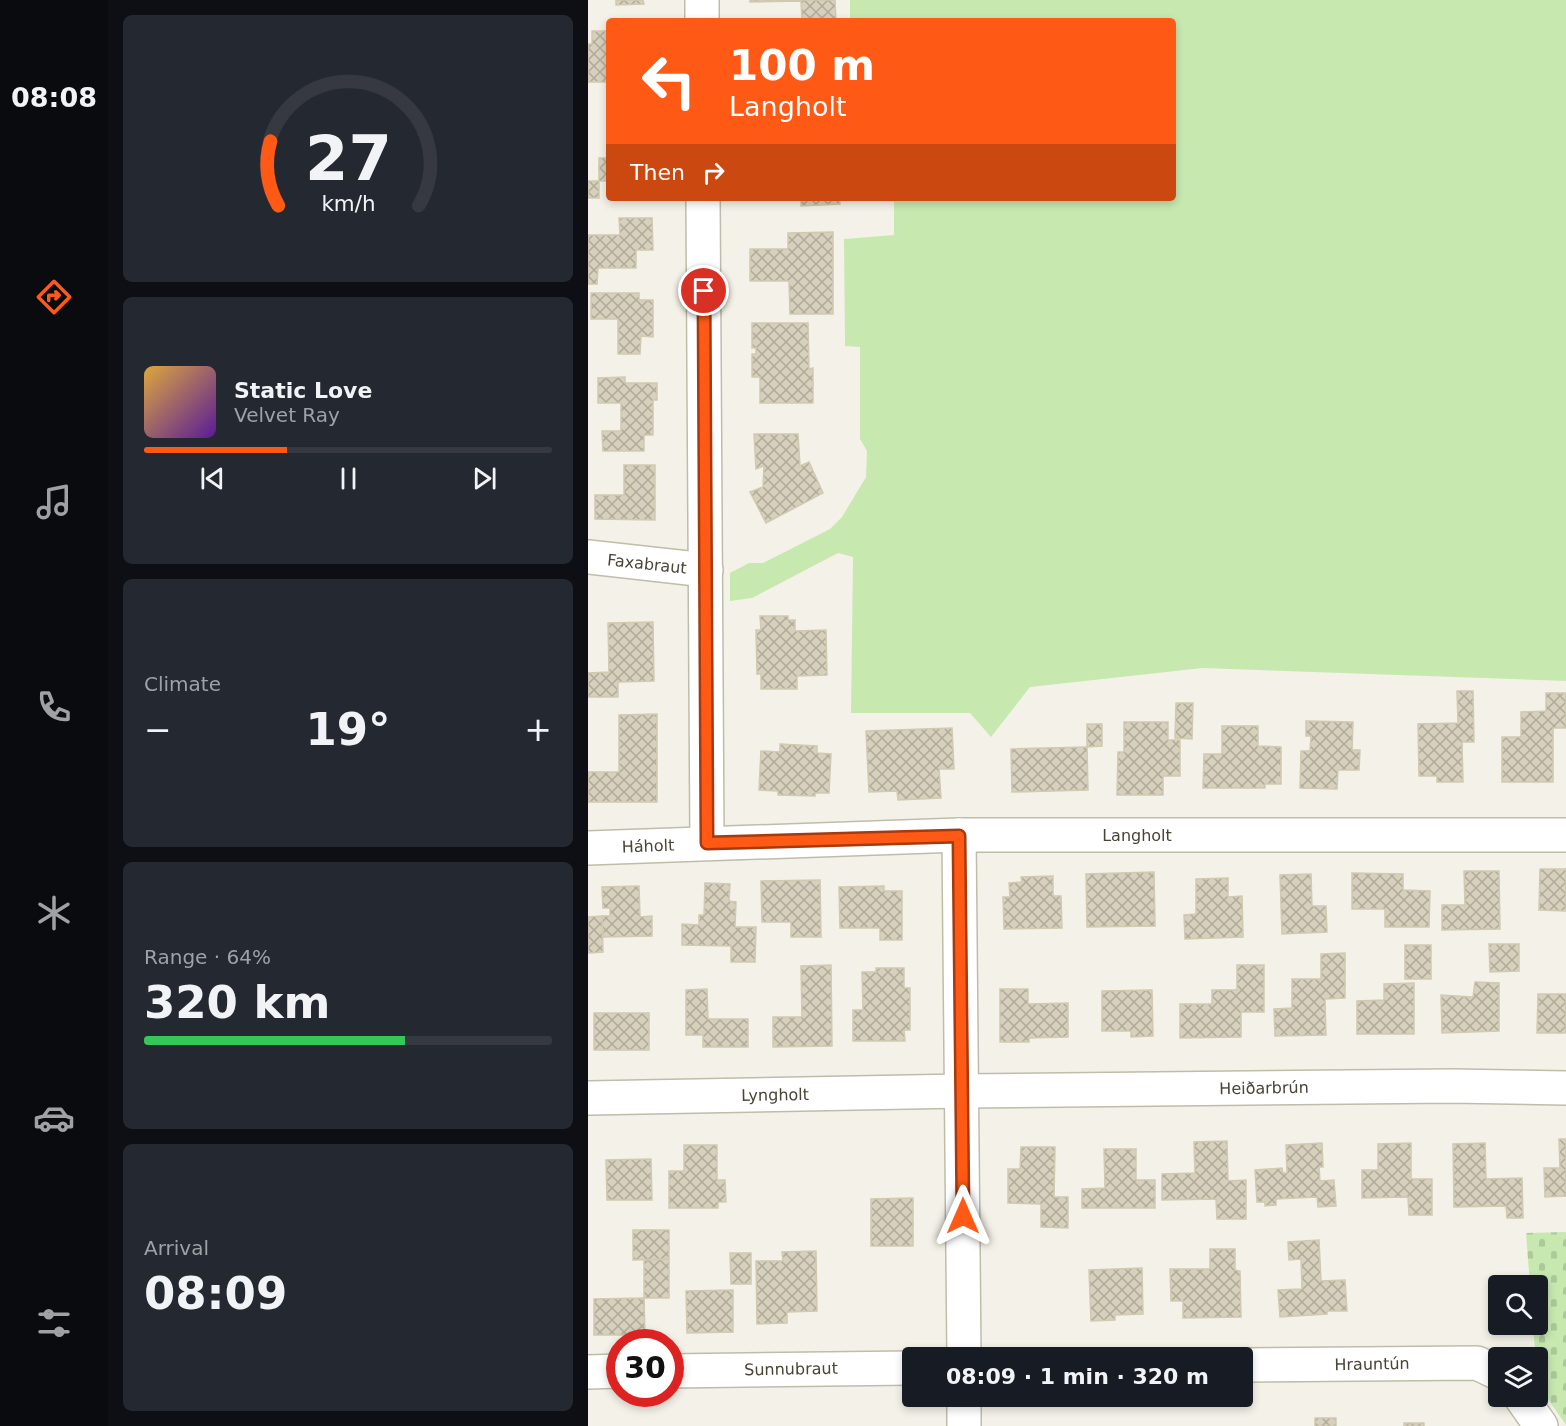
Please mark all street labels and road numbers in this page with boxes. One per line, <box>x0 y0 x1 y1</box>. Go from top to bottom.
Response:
street label: Faxabraut <box>606 550 688 578</box>
street label: Langholt <box>1102 826 1172 845</box>
street label: Háholt <box>621 836 675 856</box>
street label: Heiðarbrún <box>1219 1078 1309 1098</box>
street label: Lyngholt <box>741 1085 809 1105</box>
street label: Hrauntún <box>1334 1354 1410 1374</box>
street label: Sunnubraut <box>744 1359 838 1379</box>

